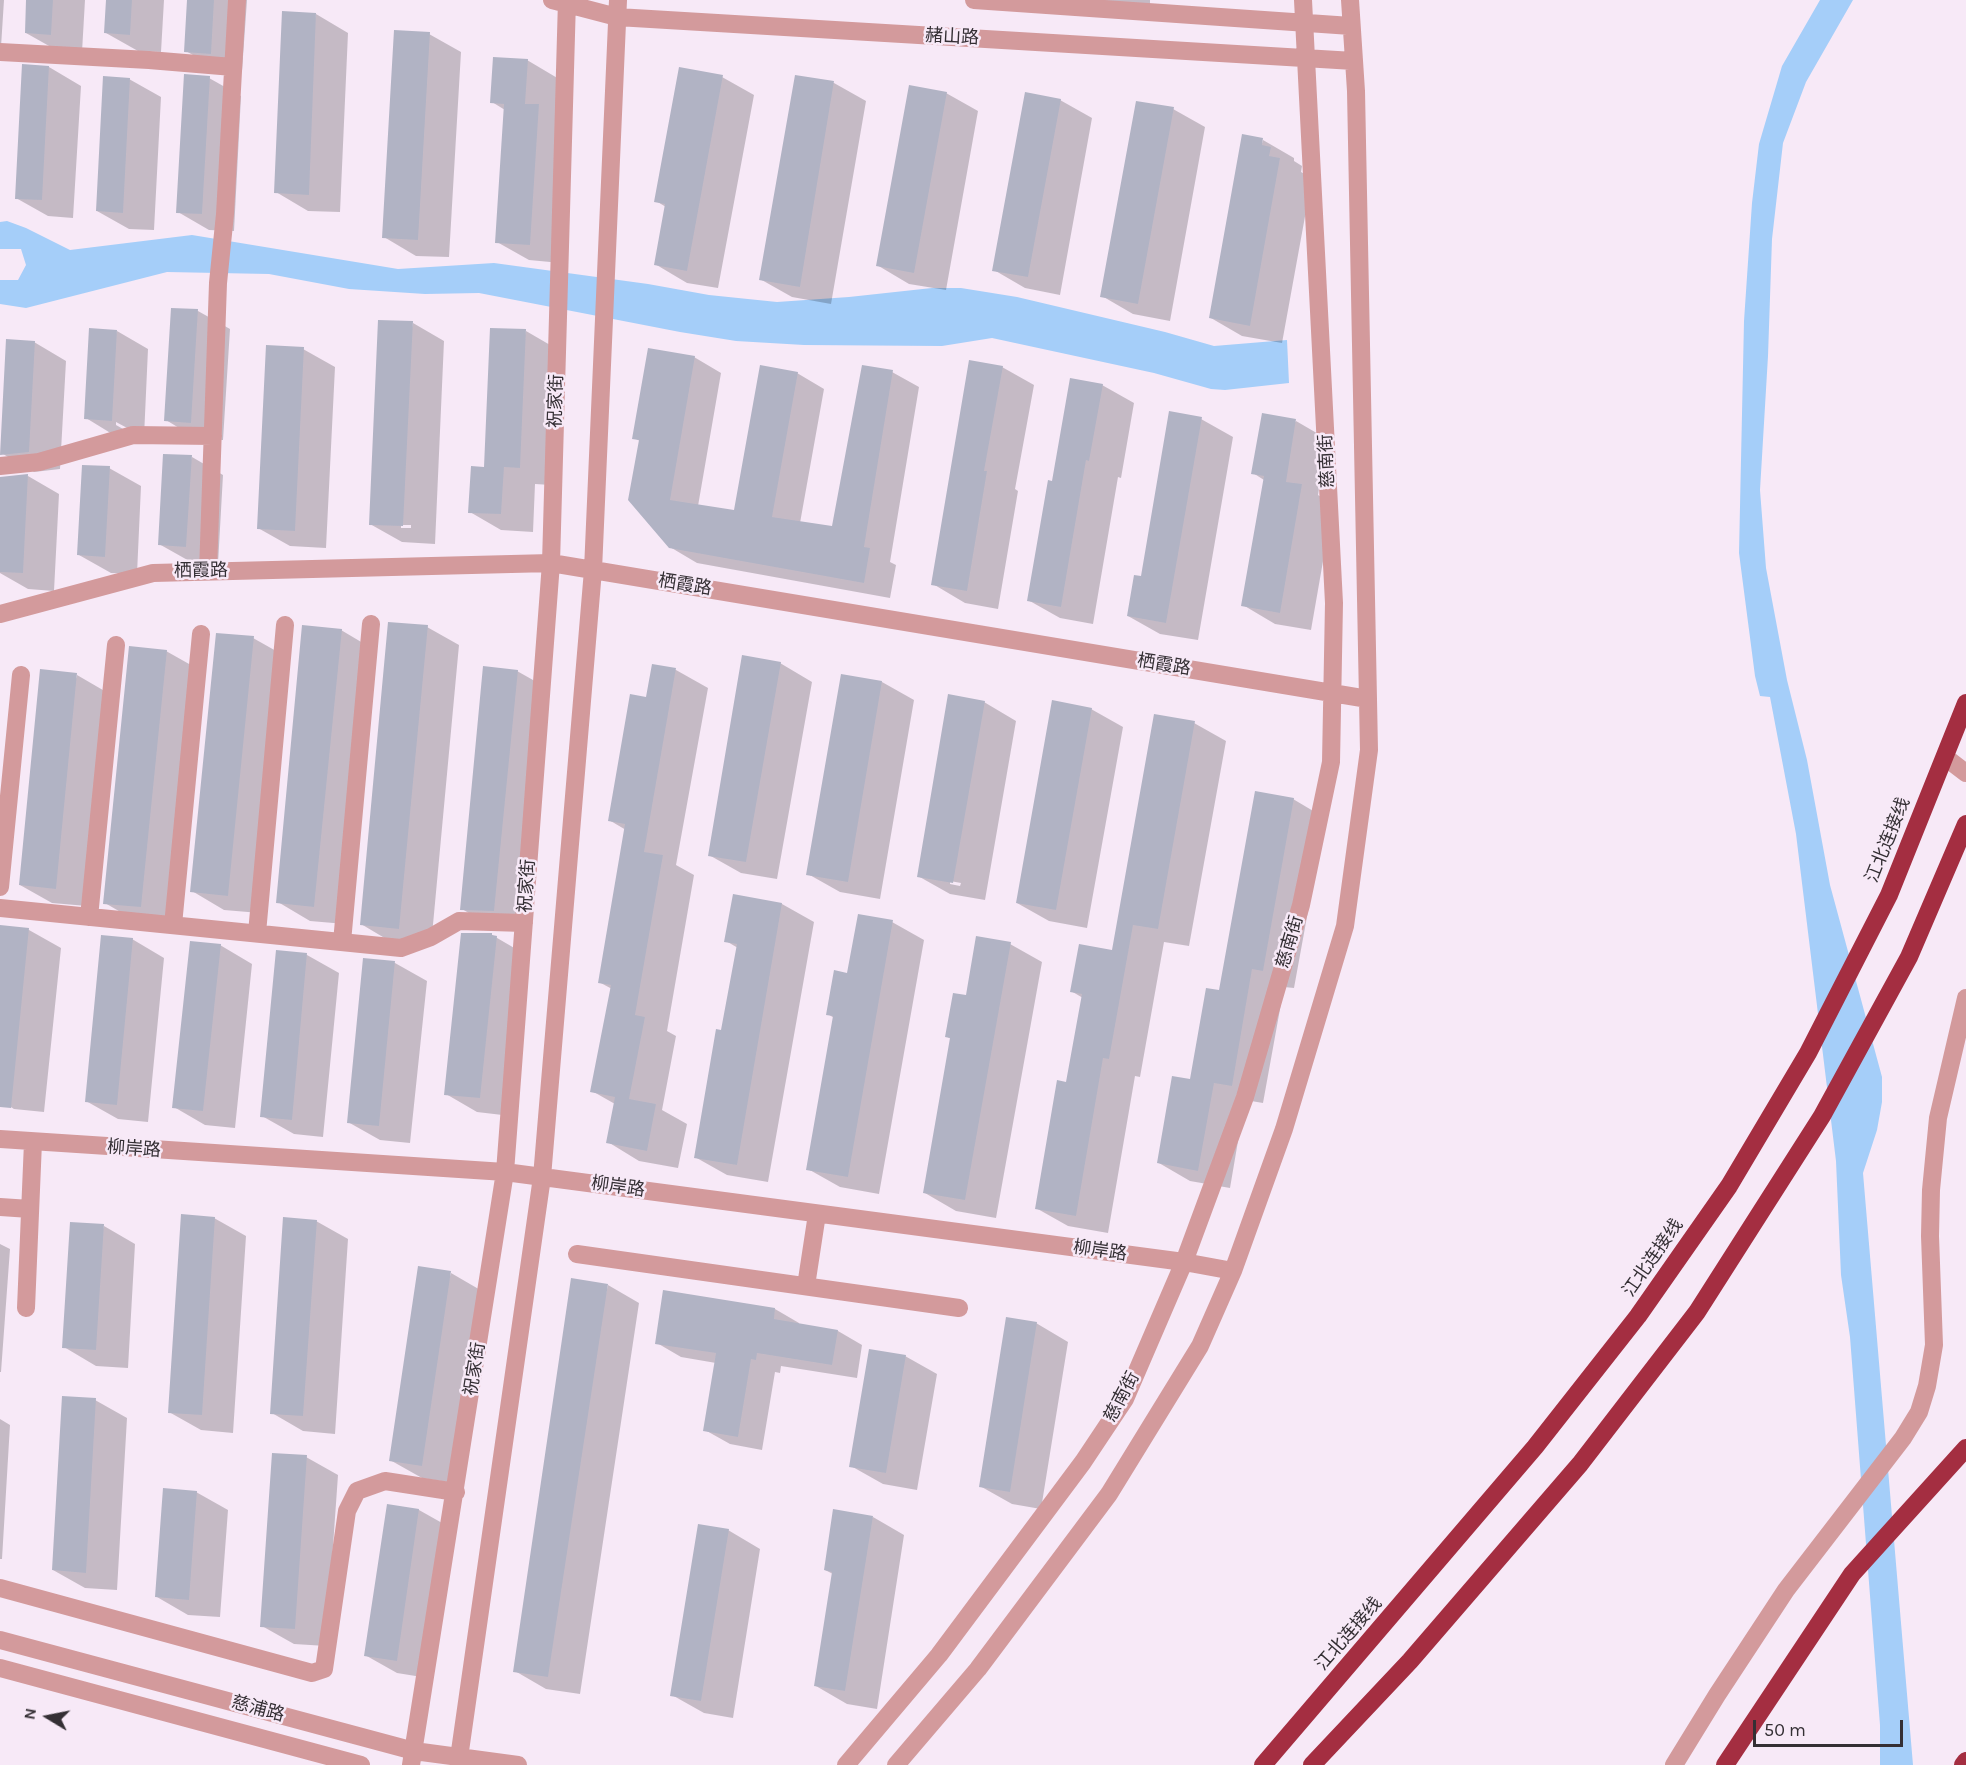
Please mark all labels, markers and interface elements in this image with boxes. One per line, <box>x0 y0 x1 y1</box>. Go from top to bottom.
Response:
street label: 赭山路 <box>924 25 980 49</box>
street label: 祝家街 <box>544 374 568 428</box>
street label: 慈南街 <box>1315 433 1339 489</box>
street label: 栖霞路 <box>174 560 228 582</box>
street label: 栖霞路 <box>657 570 713 600</box>
street label: 栖霞路 <box>1136 650 1192 680</box>
street label: 江北连接线 <box>1861 794 1915 886</box>
street label: 祝家街 <box>514 858 540 914</box>
street label: 慈南街 <box>1272 913 1308 971</box>
street label: 柳岸路 <box>106 1136 162 1162</box>
street label: 柳岸路 <box>590 1173 646 1201</box>
street label: 江北连接线 <box>1618 1215 1688 1301</box>
street label: 柳岸路 <box>1072 1237 1128 1265</box>
street label: 祝家街 <box>460 1341 490 1397</box>
street label: 慈南街 <box>1100 1368 1144 1426</box>
street label: 江北连接线 <box>1311 1593 1387 1675</box>
north arrow <box>18 1687 78 1747</box>
street label: 慈浦路 <box>229 1692 287 1726</box>
text: N <box>19 1706 40 1721</box>
scale bar <box>1756 1708 1906 1746</box>
text: 50 m <box>1764 1719 1806 1741</box>

